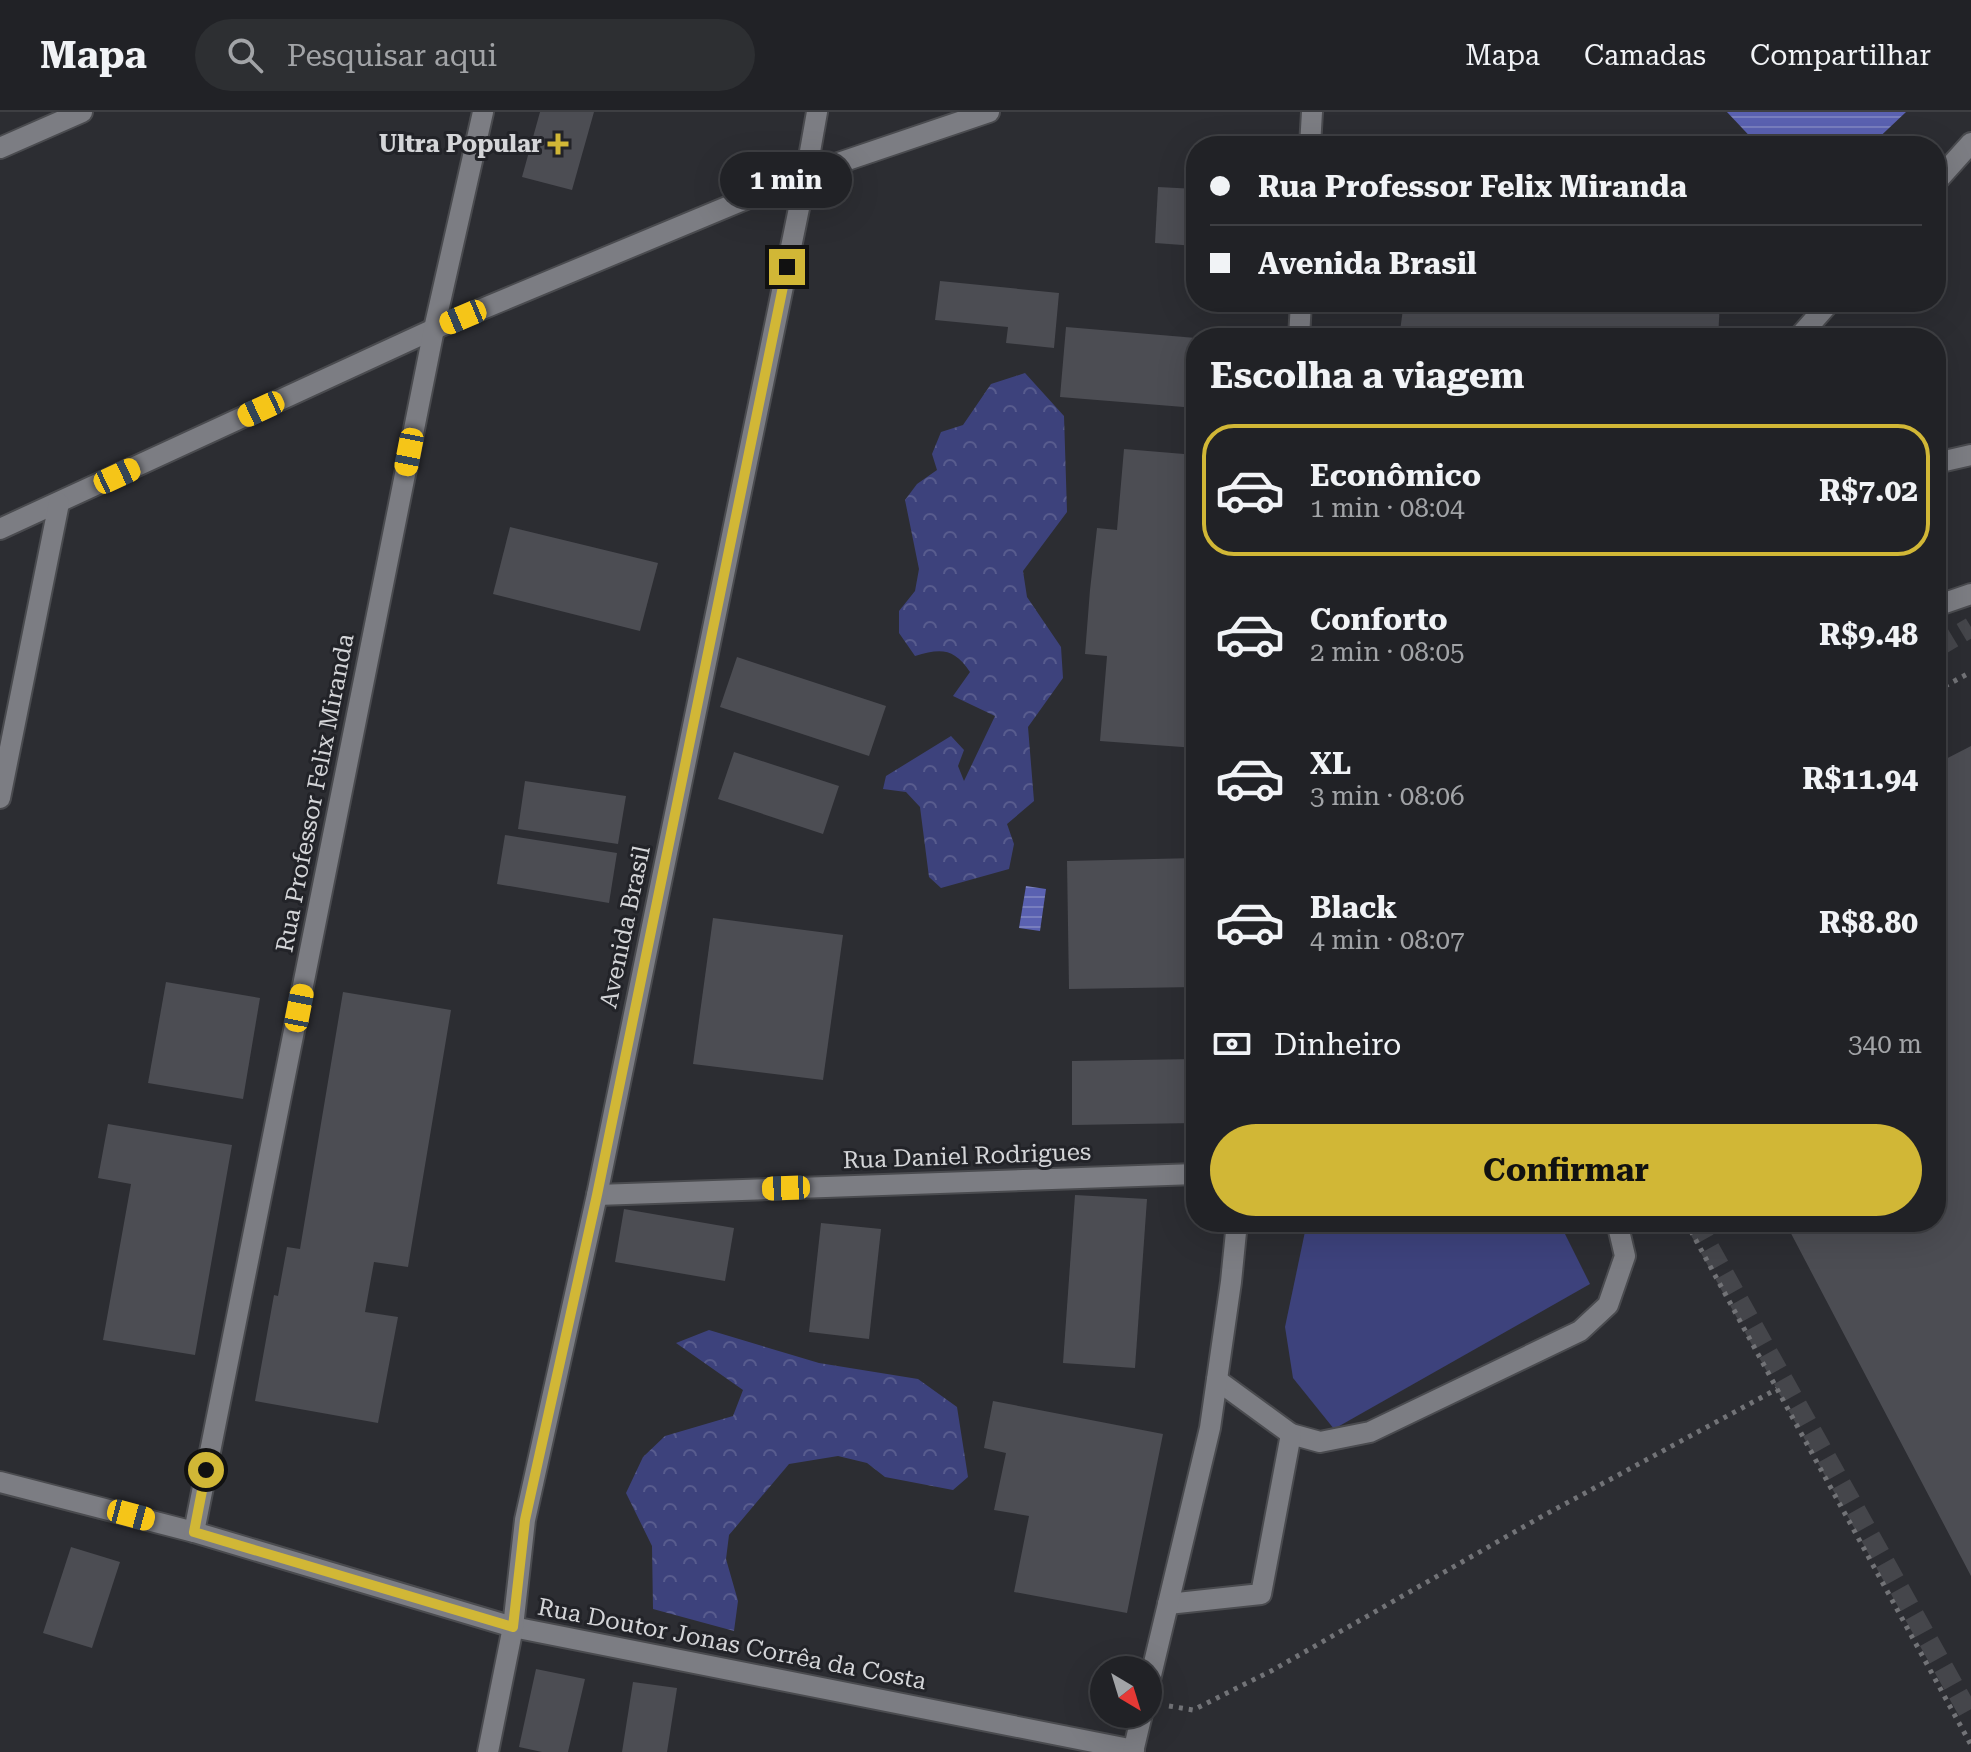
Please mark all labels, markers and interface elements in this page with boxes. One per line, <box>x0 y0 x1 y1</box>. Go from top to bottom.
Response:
search box <box>195 19 755 91</box>
text: Mapa <box>40 33 147 77</box>
icon: search <box>223 33 267 77</box>
text: Pesquisar aqui <box>287 38 497 73</box>
text: Mapa <box>1465 39 1540 72</box>
text: Camadas <box>1584 39 1706 72</box>
text: Compartilhar <box>1750 39 1931 72</box>
place label: Ultra Popular <box>379 130 542 158</box>
marker: Ultra Popular <box>549 135 567 153</box>
callout: 1 min <box>721 151 853 207</box>
text: 1 min <box>750 165 822 195</box>
text: Rua Professor Felix Miranda <box>1258 169 1687 204</box>
text: Avenida Brasil <box>1258 246 1477 281</box>
route end <box>769 249 805 285</box>
car <box>436 297 490 337</box>
text: Escolha a viagem <box>1210 355 1525 397</box>
car <box>234 388 288 430</box>
car <box>393 426 425 478</box>
icon: car <box>1214 454 1286 526</box>
car <box>90 455 144 497</box>
text: Econômico <box>1310 458 1481 493</box>
text: R$7.02 <box>1819 473 1918 508</box>
text: 1 min · 08:04 <box>1310 493 1465 523</box>
icon: car <box>1214 598 1286 670</box>
text: Conforto <box>1310 602 1448 637</box>
text: R$9.48 <box>1819 617 1918 652</box>
street label: Rua Professor Felix Miranda <box>270 631 360 955</box>
text: 2 min · 08:05 <box>1310 637 1465 667</box>
icon: car <box>1214 742 1286 814</box>
text: XL <box>1310 746 1351 781</box>
text: R$11.94 <box>1802 761 1918 796</box>
text: 3 min · 08:06 <box>1310 781 1465 811</box>
street label: Avenida Brasil <box>594 843 656 1011</box>
icon: car <box>1214 886 1286 958</box>
text: Black <box>1310 890 1397 925</box>
text: R$8.80 <box>1819 905 1918 940</box>
text: 4 min · 08:07 <box>1310 925 1465 955</box>
car <box>283 982 315 1034</box>
icon: cash <box>1210 1022 1254 1066</box>
text: Dinheiro <box>1274 1027 1402 1062</box>
text: 340 m <box>1848 1029 1922 1059</box>
button: Confirmar <box>1210 1124 1922 1216</box>
street label: Rua Daniel Rodrigues <box>842 1138 1092 1174</box>
car <box>762 1175 810 1201</box>
route start <box>188 1452 224 1488</box>
car <box>105 1497 157 1533</box>
street label: Rua Doutor Jonas Corrêa da Costa <box>535 1593 929 1695</box>
north arrow <box>1090 1656 1162 1728</box>
map controls <box>1090 1656 1162 1728</box>

